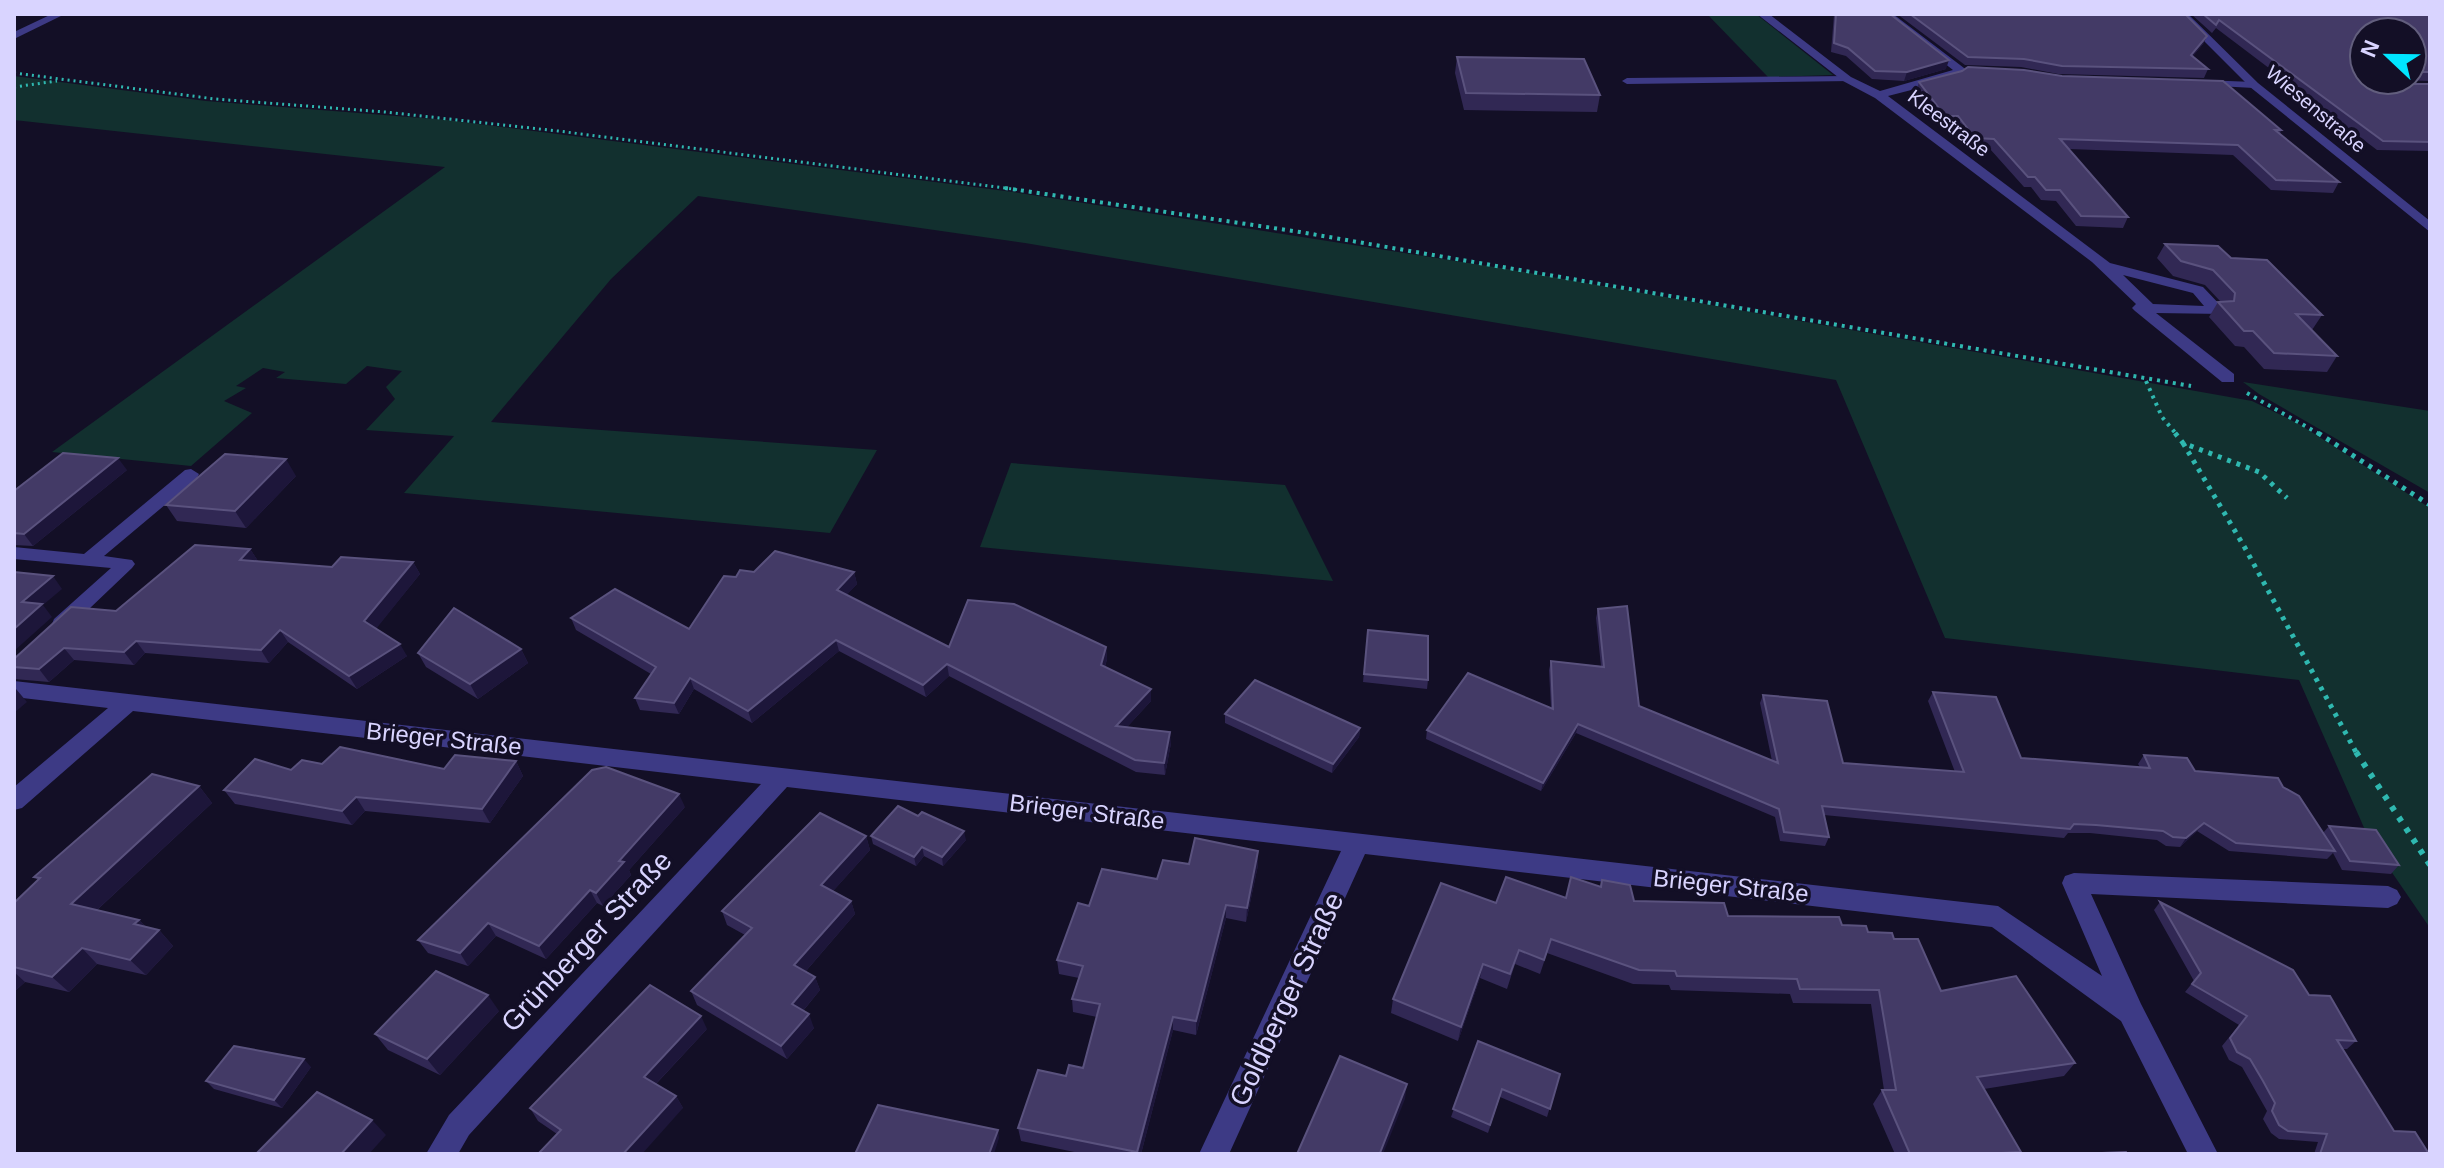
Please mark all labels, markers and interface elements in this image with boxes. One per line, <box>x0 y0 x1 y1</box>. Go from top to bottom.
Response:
north arrow <box>2348 16 2428 96</box>
text: N <box>2355 37 2384 61</box>
street label: Wiesenstraße <box>2262 61 2370 157</box>
street label: Kleestraße <box>1904 85 1994 161</box>
street label: Brieger Straße <box>365 717 523 760</box>
street label: Brieger Straße <box>1008 789 1166 834</box>
street label: Grünberger Straße <box>495 845 678 1038</box>
street label: Brieger Straße <box>1652 864 1810 907</box>
street label: Goldberger Straße <box>1223 888 1350 1111</box>

